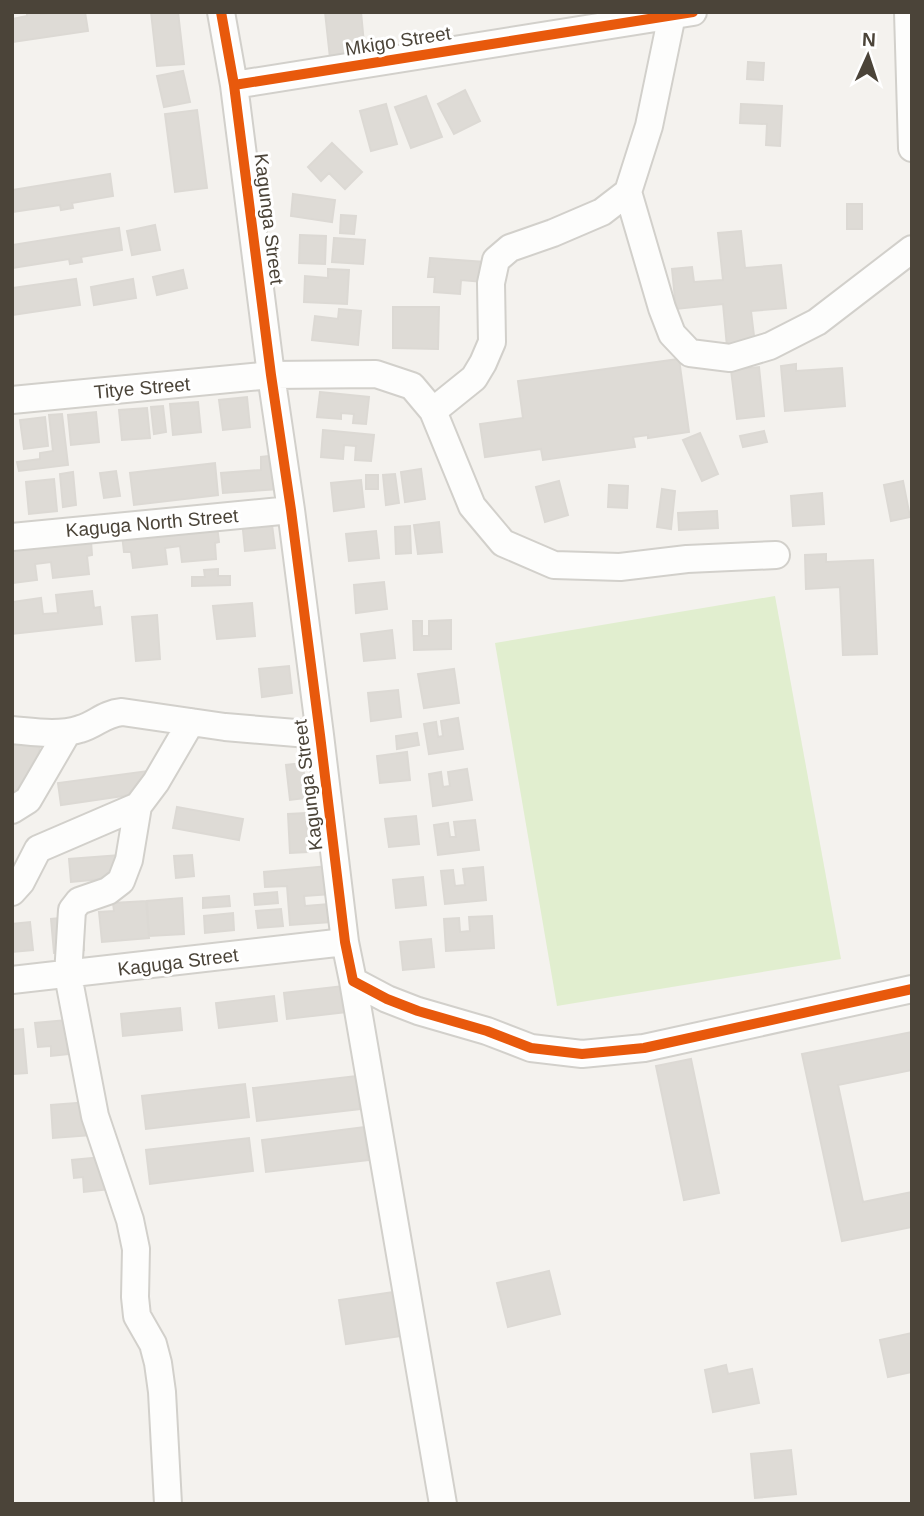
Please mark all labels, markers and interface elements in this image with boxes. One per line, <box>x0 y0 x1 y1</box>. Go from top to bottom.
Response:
north arrow <box>833 21 903 91</box>
street label: Mkigo Street <box>344 22 453 60</box>
text: N <box>861 29 876 50</box>
street label: Kagunga Street <box>251 152 288 287</box>
street label: Titye Street <box>93 373 192 403</box>
street label: Kaguga North Street <box>65 505 240 541</box>
street label: Kagunga Street <box>289 717 326 852</box>
street label: Kaguga Street <box>116 944 240 980</box>

